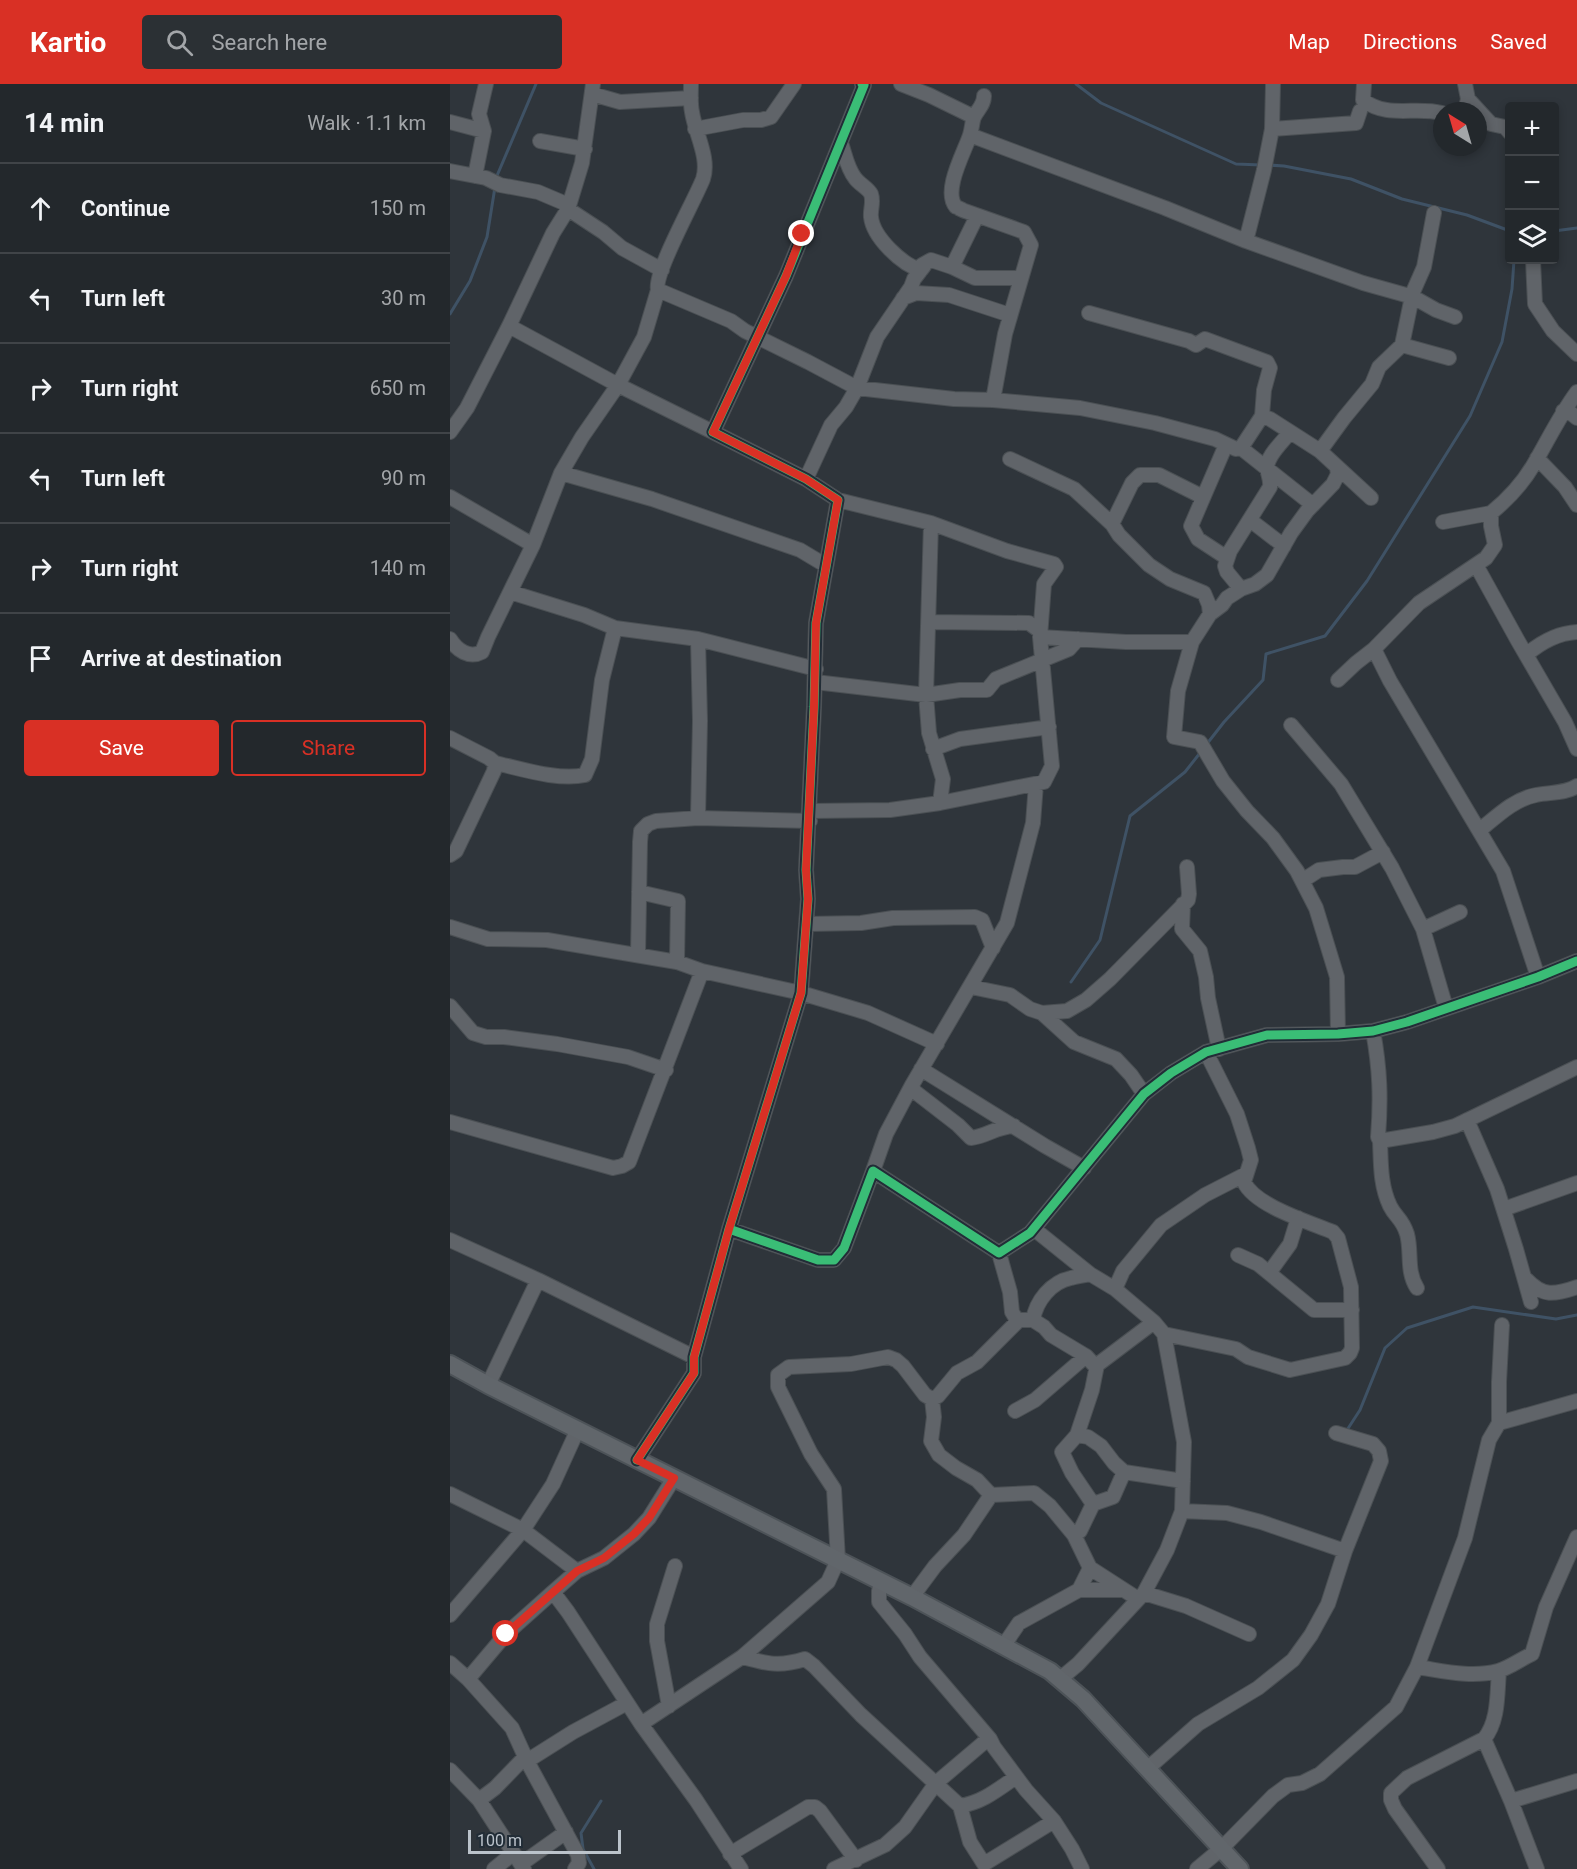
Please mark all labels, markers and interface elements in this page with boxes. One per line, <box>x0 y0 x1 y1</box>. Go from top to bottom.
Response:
search box <box>142 15 562 69</box>
text: Kartio <box>30 26 106 59</box>
icon: search <box>163 26 196 59</box>
text: Search here <box>211 30 327 55</box>
text: Map <box>1288 30 1330 54</box>
text: Directions <box>1363 30 1457 54</box>
text: Saved <box>1490 30 1547 54</box>
north arrow <box>1433 102 1487 156</box>
map controls <box>1505 102 1559 264</box>
button: + <box>1505 102 1559 156</box>
text: 14 min <box>24 108 104 138</box>
text: Walk · 1.1 km <box>307 111 426 135</box>
button: − <box>1505 156 1559 210</box>
icon: ahead <box>24 192 57 225</box>
text: Continue <box>81 196 170 221</box>
text: 150 m <box>370 196 426 220</box>
button: layers <box>1505 210 1559 264</box>
route end <box>788 220 814 246</box>
icon: left <box>24 282 57 315</box>
text: Turn left <box>81 286 165 311</box>
text: 30 m <box>381 286 426 310</box>
icon: right <box>24 372 57 405</box>
text: Turn right <box>81 376 178 401</box>
text: 650 m <box>370 376 426 400</box>
icon: left <box>24 462 57 495</box>
text: Turn left <box>81 466 165 491</box>
text: 90 m <box>381 466 426 490</box>
icon: right <box>24 552 57 585</box>
text: Turn right <box>81 556 178 581</box>
text: 140 m <box>370 556 426 580</box>
icon: arrive <box>24 642 57 675</box>
text: Arrive at destination <box>81 646 282 671</box>
button: Save <box>24 720 219 776</box>
button: Share <box>231 720 426 776</box>
route start <box>492 1620 518 1646</box>
scale bar <box>468 1827 621 1854</box>
text: 100 m <box>477 1831 522 1850</box>

